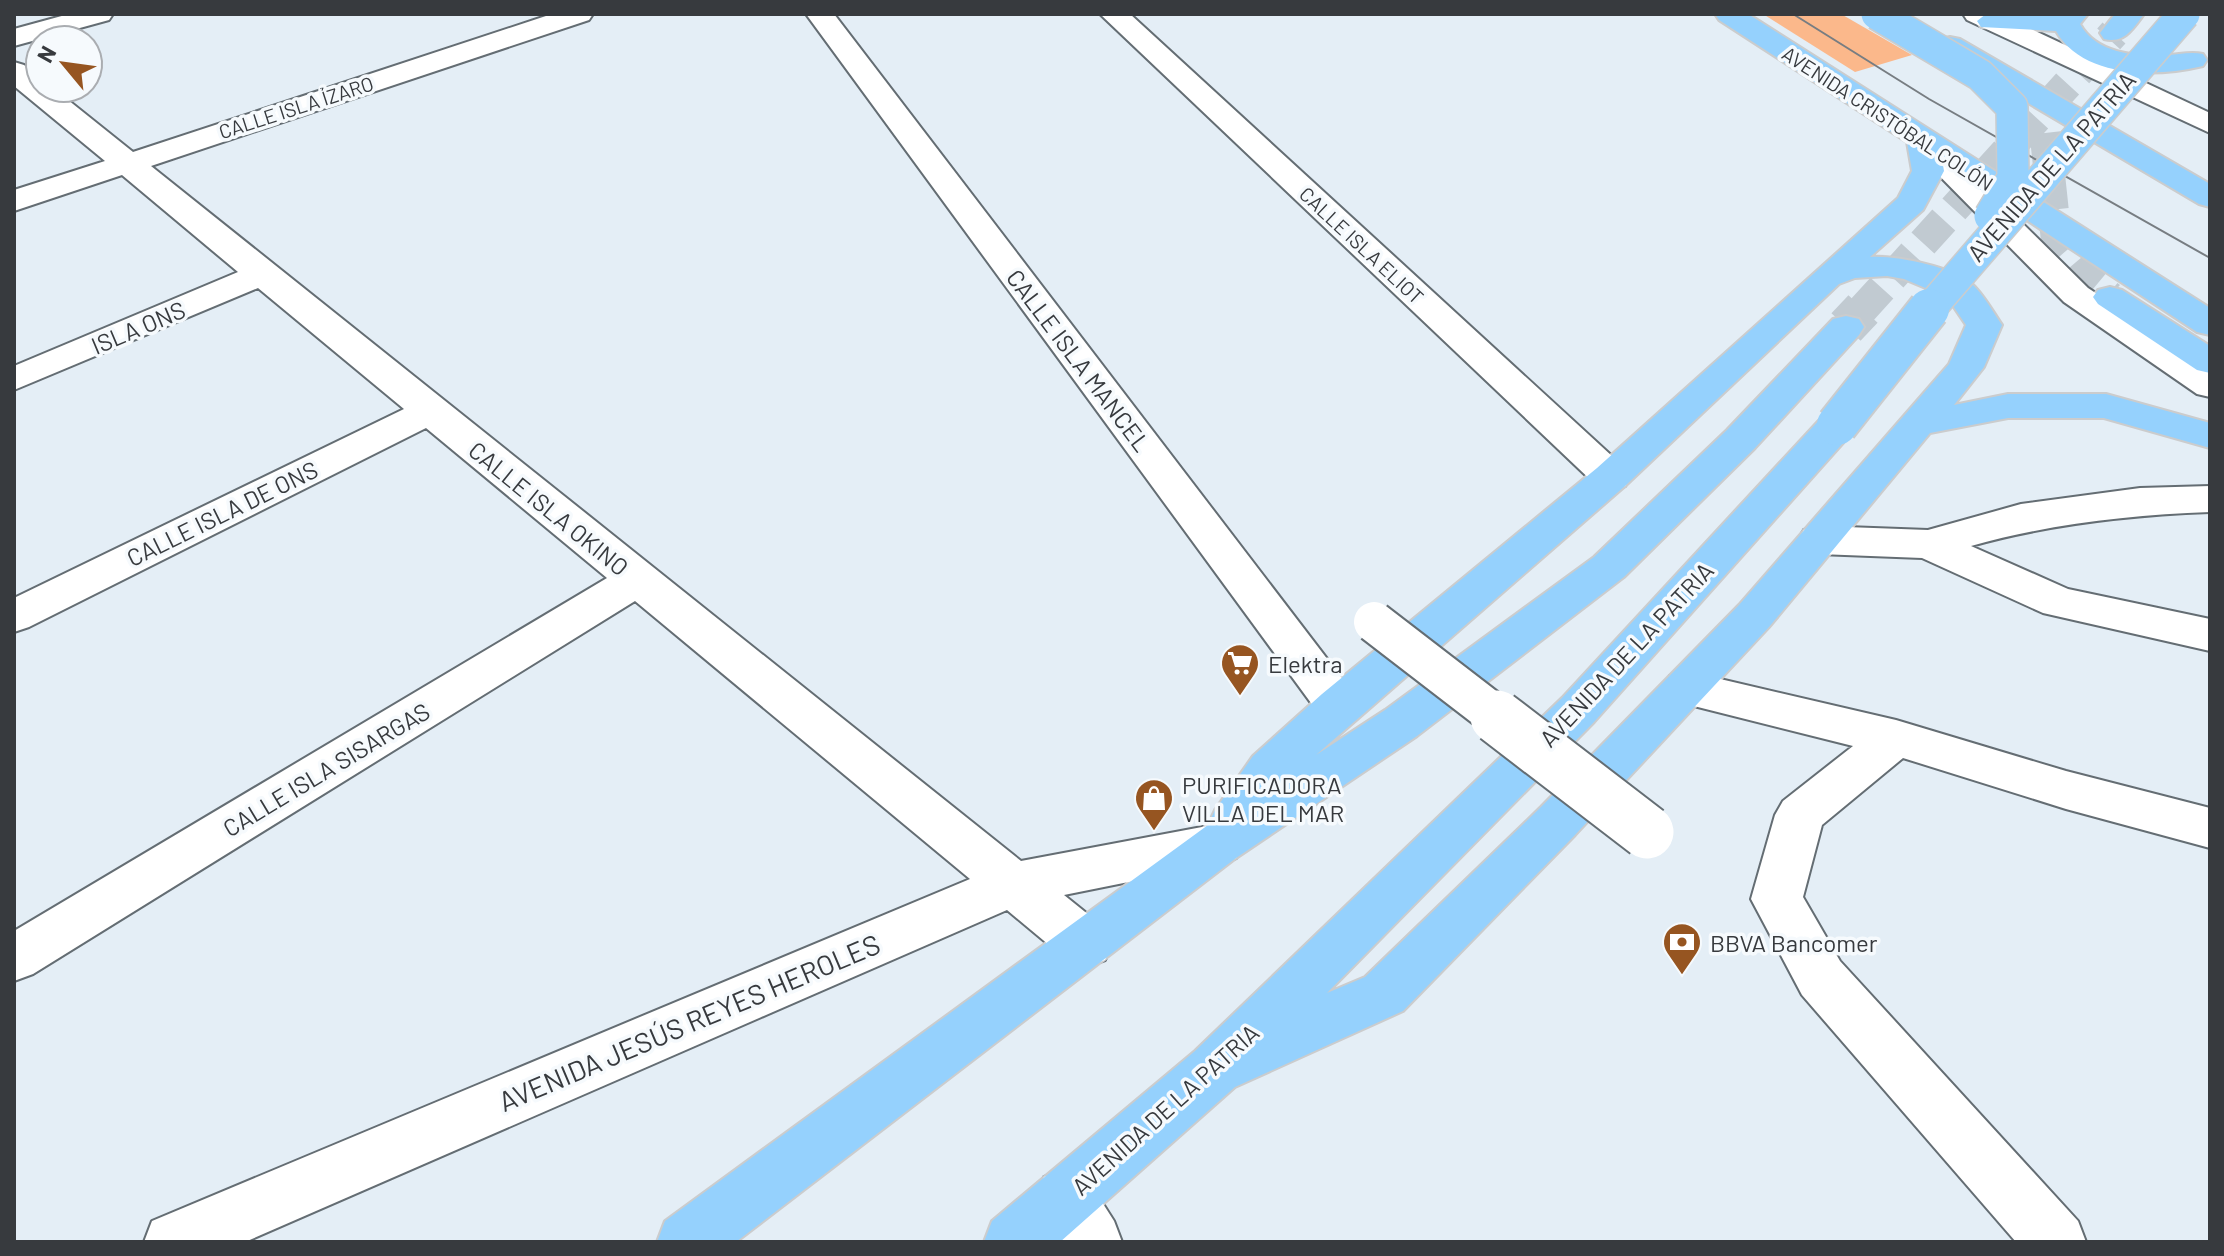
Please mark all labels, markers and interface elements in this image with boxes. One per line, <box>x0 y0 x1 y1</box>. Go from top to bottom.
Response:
north arrow <box>24 24 104 104</box>
text: N <box>31 41 61 67</box>
street label: AVENIDA CRISTÓBAL COLÓN <box>1778 41 1998 195</box>
street label: AVENIDA DE LA PATRIA <box>1961 65 2141 267</box>
street label: CALLE ISLA ÍZARO <box>216 71 376 143</box>
street label: CALLE ISLA ELIOT <box>1295 181 1429 309</box>
street label: CALLE ISLA MANCEL <box>1001 263 1157 457</box>
street label: ISLA ONS <box>87 294 189 360</box>
street label: CALLE ISLA OKINO <box>463 435 635 581</box>
street label: CALLE ISLA DE ONS <box>122 454 322 572</box>
street label: AVENIDA DE LA PATRIA <box>1533 556 1719 752</box>
supermarket icon: Elektra <box>1219 642 1261 697</box>
place label: Elektra <box>1268 649 1343 678</box>
street label: CALLE ISLA SISARGAS <box>217 696 435 842</box>
place label: PURIFICADORA VILLA DEL MAR <box>1182 770 1344 827</box>
shop icon: PURIFICADORA VILLA DEL MAR <box>1133 777 1175 832</box>
bank icon: BBVA Bancomer <box>1661 921 1703 976</box>
street label: AVENIDA JESÚS REYES HEROLES <box>493 926 885 1118</box>
place label: BBVA Bancomer <box>1710 928 1878 957</box>
street label: AVENIDA DE LA PATRIA <box>1065 1017 1265 1201</box>

